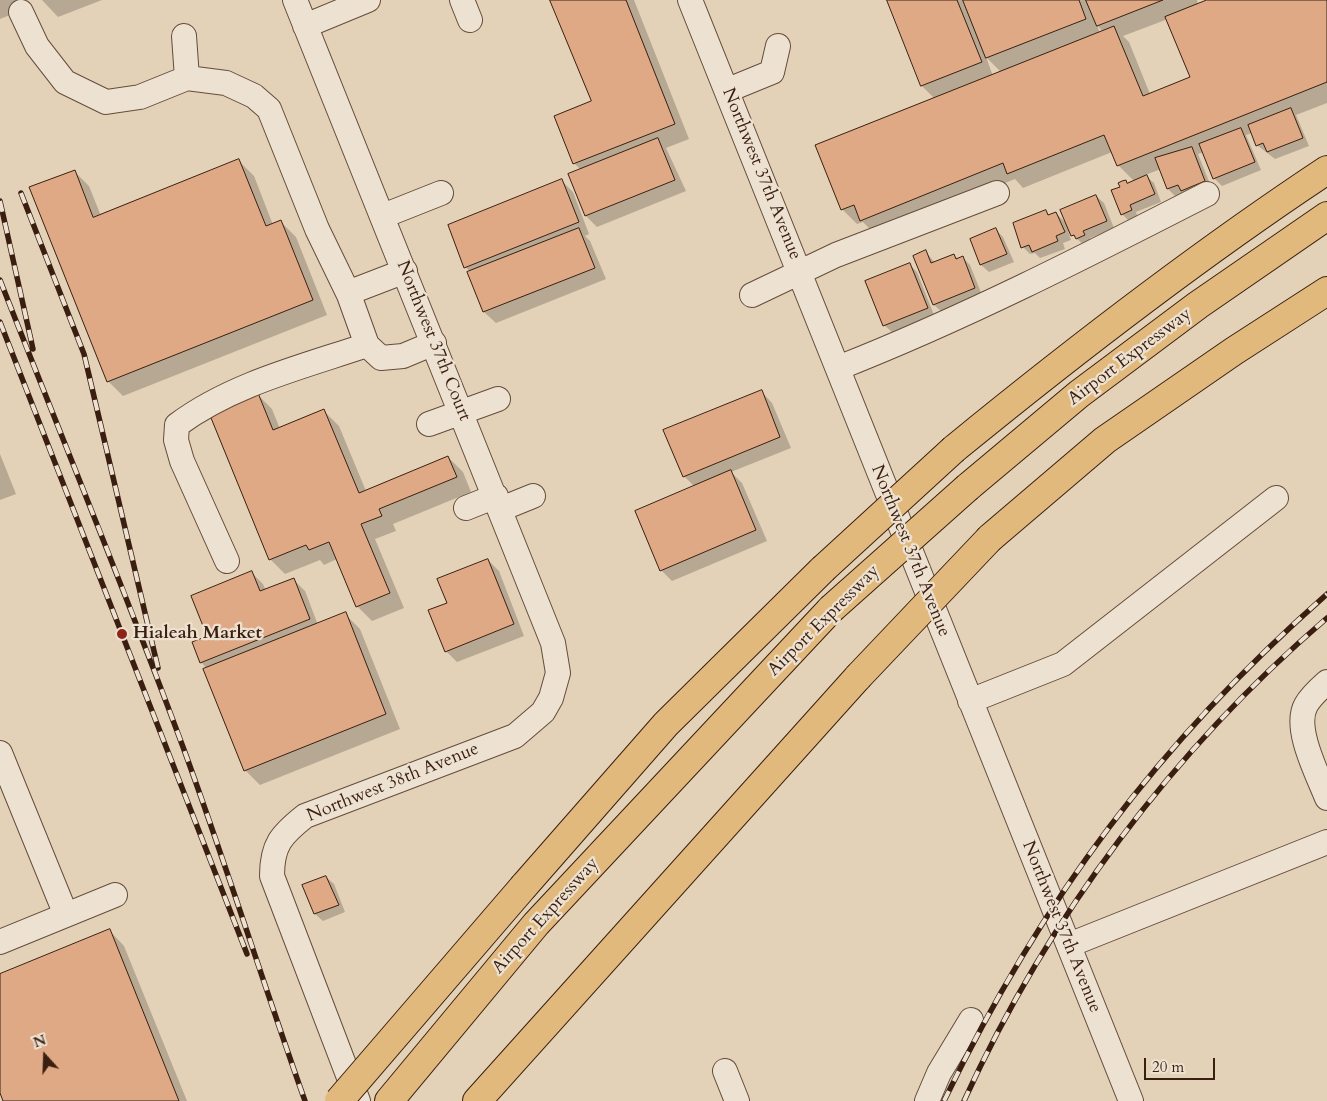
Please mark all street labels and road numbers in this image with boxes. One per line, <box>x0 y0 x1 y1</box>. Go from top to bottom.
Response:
street label: Northwest 37th Avenue <box>717 85 805 263</box>
street label: Northwest 37th Court <box>391 258 475 424</box>
street label: Airport Expressway <box>1064 304 1196 410</box>
street label: Northwest 37th Avenue <box>866 462 954 640</box>
street label: Airport Expressway <box>764 561 884 681</box>
street label: Northwest 38th Avenue <box>304 739 482 827</box>
street label: Northwest 37th Avenue <box>1017 838 1105 1016</box>
street label: Airport Expressway <box>488 853 604 979</box>

